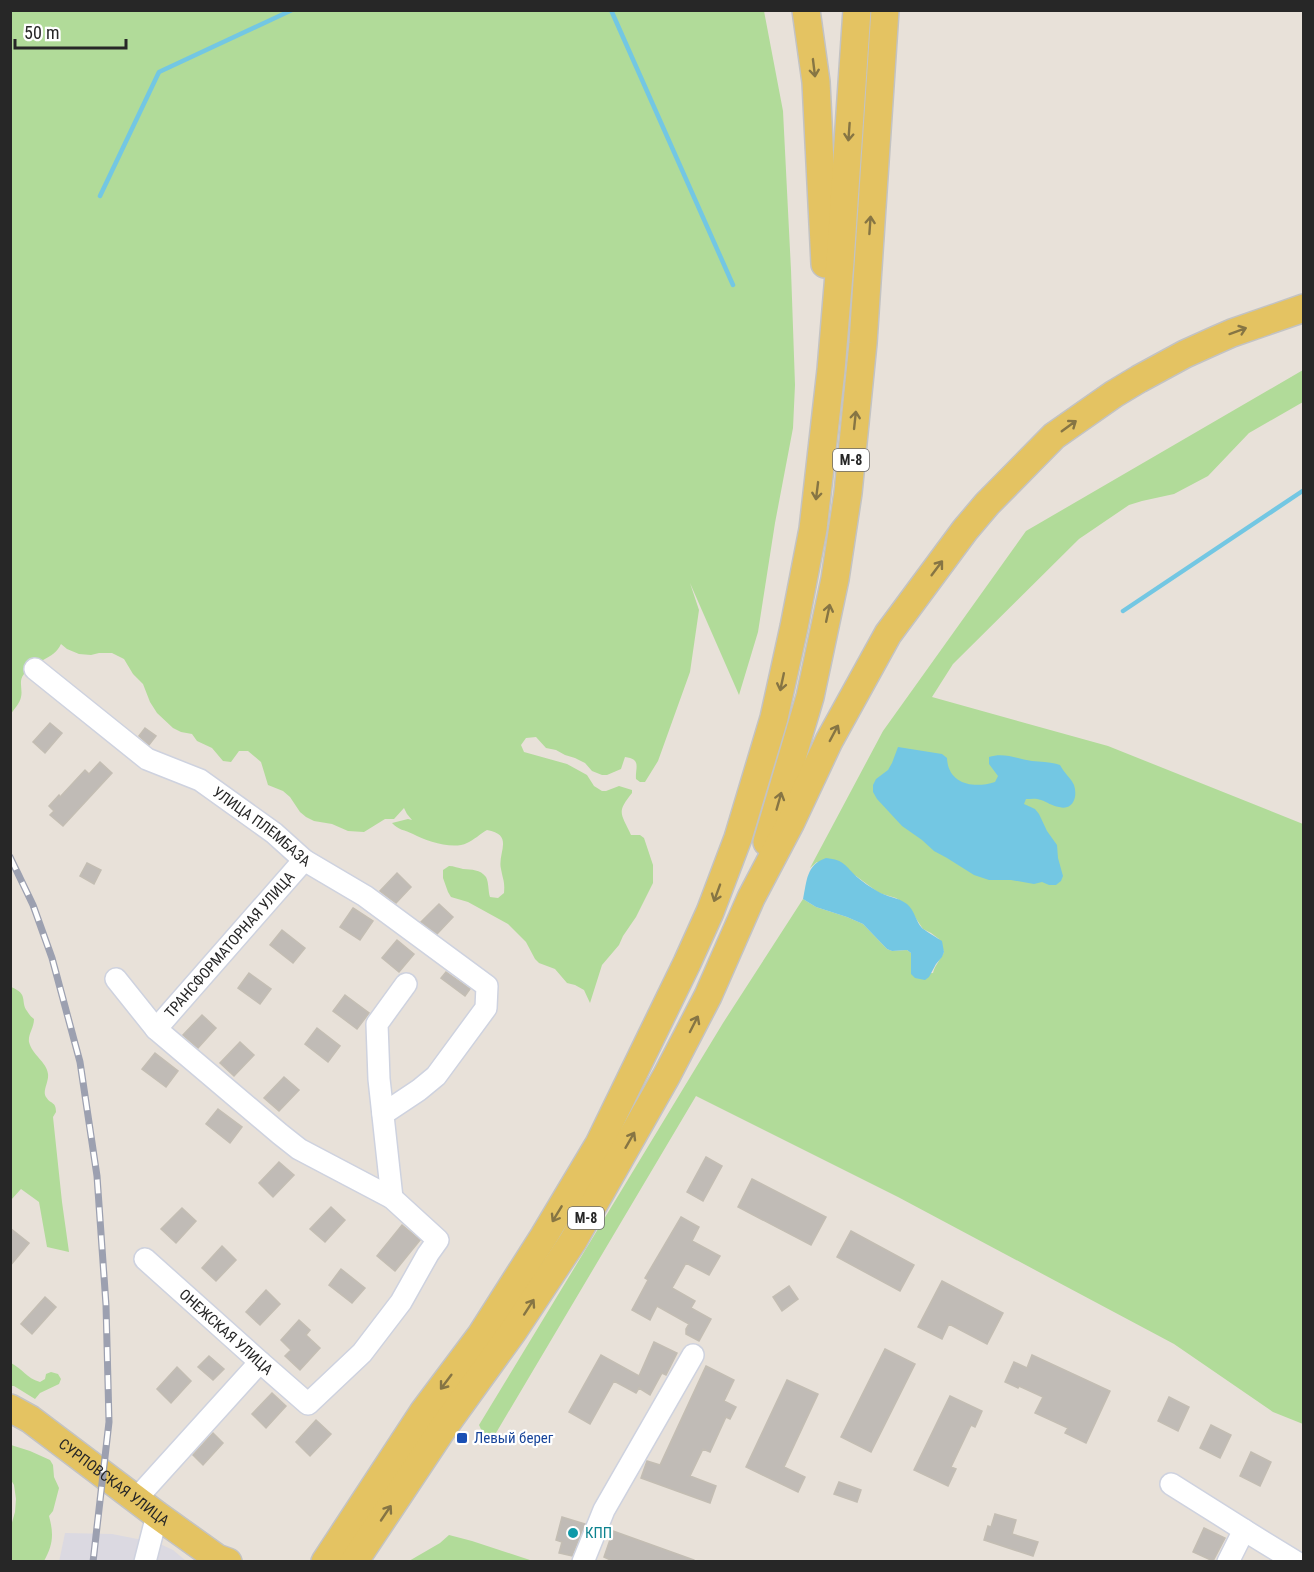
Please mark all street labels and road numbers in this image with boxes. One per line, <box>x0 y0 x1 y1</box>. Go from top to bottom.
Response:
road number: М-8 <box>833 449 869 471</box>
street label: УЛИЦА ПЛЕМБАЗА <box>209 783 314 871</box>
street label: ТРАНСФОРМАТОРНАЯ УЛИЦА <box>161 868 299 1021</box>
road number: М-8 <box>568 1207 604 1229</box>
street label: ОНЕЖСКАЯ УЛИЦА <box>176 1285 277 1379</box>
street label: СУРПОВСКАЯ УЛИЦА <box>55 1435 173 1530</box>

